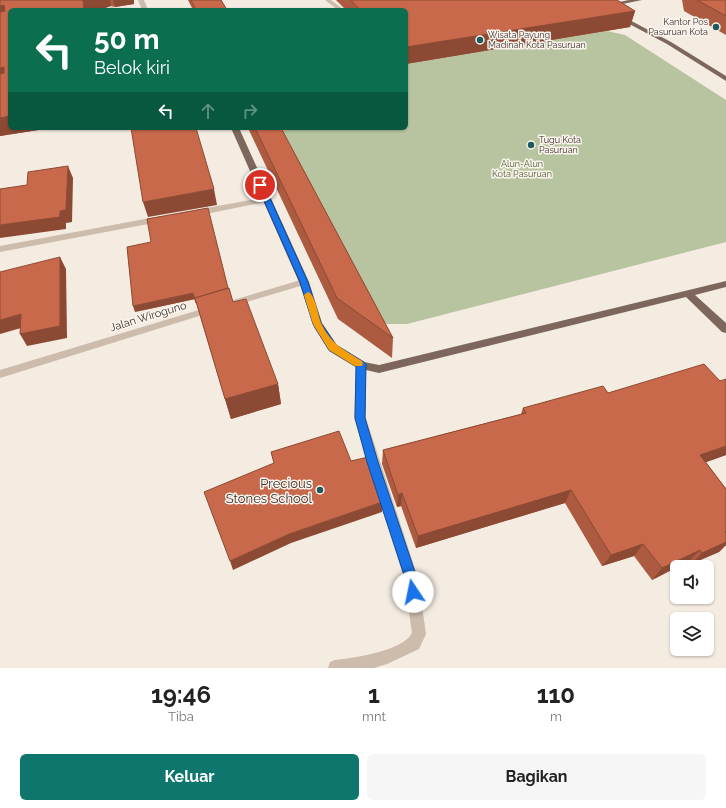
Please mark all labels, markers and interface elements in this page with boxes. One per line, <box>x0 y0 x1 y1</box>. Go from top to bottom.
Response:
place label: Kantor Pos Pasuruan Kota <box>648 17 709 37</box>
marker: Kantor Pos Pasuruan Kota <box>711 22 721 32</box>
text: 50 m <box>94 23 160 56</box>
icon: left <box>28 24 80 76</box>
place label: Wisata Payung Madinah Kota Pasuruan <box>488 30 586 50</box>
marker: Wisata Payung Madinah Kota Pasuruan <box>475 35 485 45</box>
text: Belok kiri <box>94 57 170 78</box>
icon: left <box>155 100 177 122</box>
icon: ahead <box>197 100 219 122</box>
icon: right <box>239 100 261 122</box>
place label: Tugu Kota Pasuruan <box>539 135 581 155</box>
marker: Tugu Kota Pasuruan <box>526 140 536 150</box>
park label: Alun-Alun Kota Pasuruan <box>492 159 552 179</box>
pin <box>243 168 277 202</box>
icon: arrive <box>249 174 271 196</box>
street label: Jalan Wiroguno <box>108 299 188 334</box>
place label: Precious Stones School <box>226 476 312 506</box>
marker: Precious Stones School <box>315 485 325 495</box>
map controls <box>670 560 714 656</box>
button: sound <box>670 560 714 604</box>
position arrow <box>392 571 434 613</box>
button: layers <box>670 612 714 656</box>
text: 19:46 <box>151 680 211 709</box>
text: 1 <box>368 680 380 709</box>
text: 110 <box>537 680 575 709</box>
text: Tiba <box>168 709 194 724</box>
text: mnt <box>362 709 386 724</box>
text: m <box>550 709 562 724</box>
button: Keluar <box>20 754 359 800</box>
button: Bagikan <box>367 754 706 800</box>

